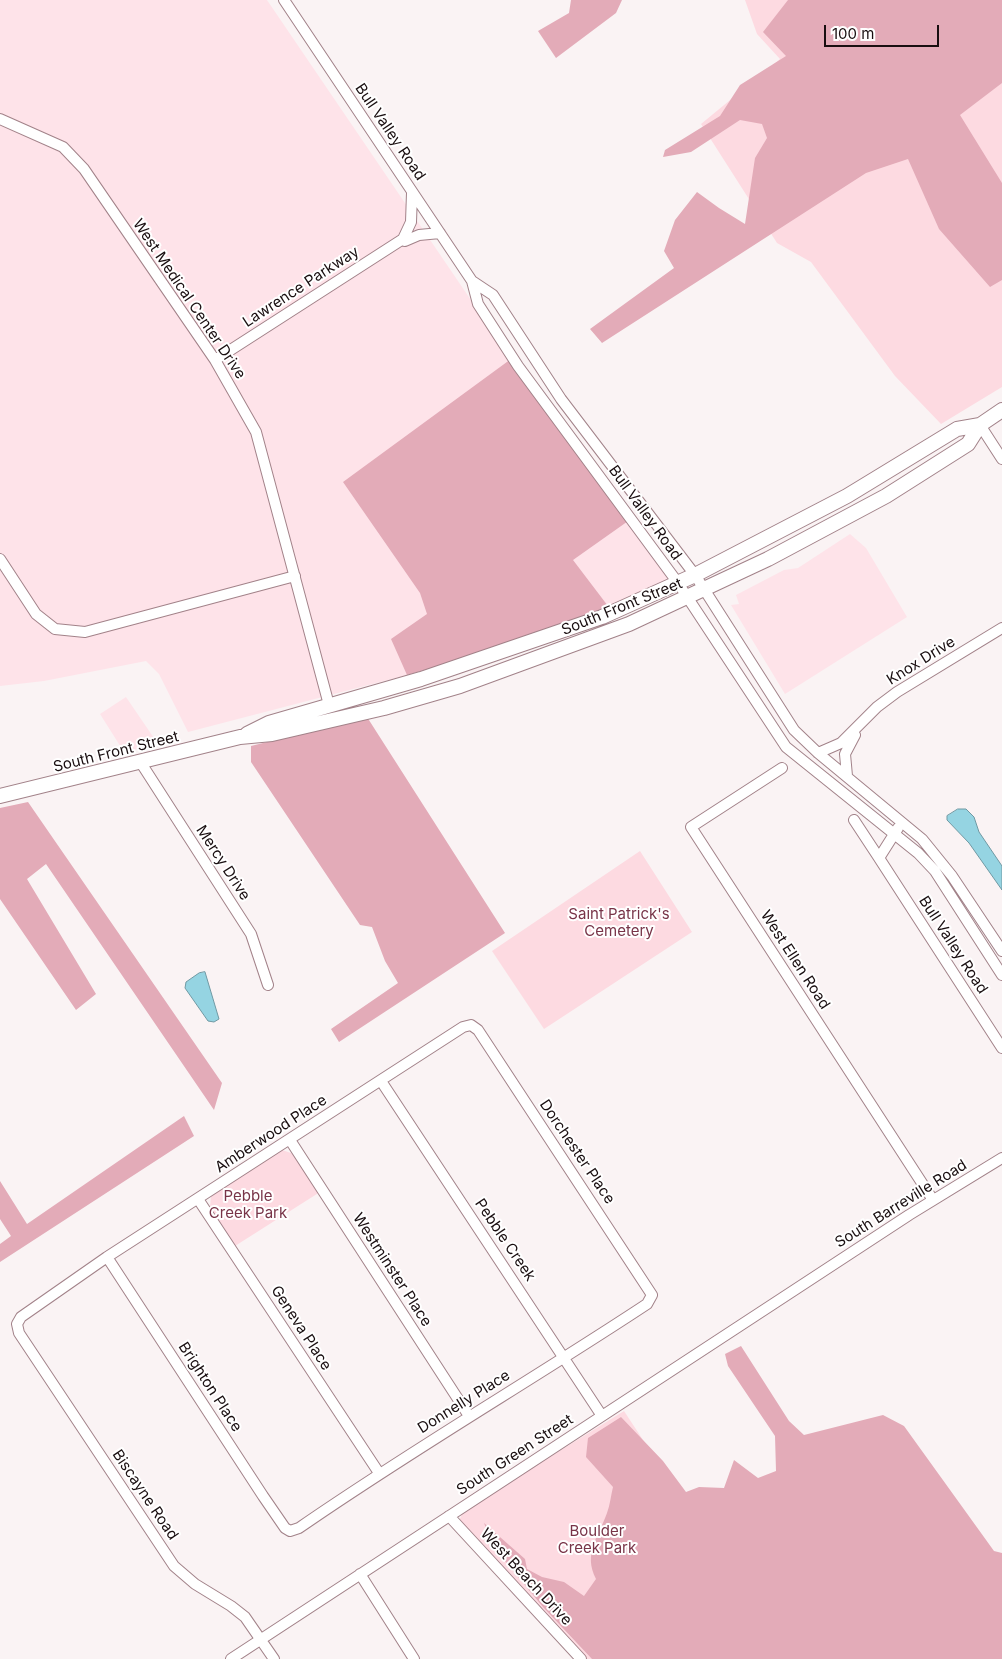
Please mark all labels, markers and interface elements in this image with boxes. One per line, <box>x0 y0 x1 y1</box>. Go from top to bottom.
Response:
scale bar <box>827 15 942 47</box>
text: 100 m <box>832 24 874 43</box>
street label: Bull Valley Road <box>351 80 429 184</box>
street label: West Medical Center Drive <box>129 216 249 382</box>
street label: Lawrence Parkway <box>240 243 362 331</box>
street label: Bull Valley Road <box>605 462 685 564</box>
street label: South Front Street <box>559 575 685 639</box>
street label: Knox Drive <box>883 633 959 689</box>
street label: South Front Street <box>51 728 181 776</box>
street label: Mercy Drive <box>192 822 254 904</box>
street label: Bull Valley Road <box>915 893 991 997</box>
park label: Saint Patrick's Cemetery <box>568 905 670 940</box>
street label: West Ellen Road <box>756 907 834 1013</box>
street label: Amberwood Place <box>212 1091 330 1177</box>
street label: Dorchester Place <box>536 1097 618 1207</box>
street label: South Barreville Road <box>832 1156 970 1252</box>
park label: Pebble Creek Park <box>209 1187 287 1222</box>
street label: Pebble Creek <box>471 1195 539 1285</box>
street label: Westminster Place <box>349 1210 435 1330</box>
street label: Geneva Place <box>267 1282 335 1374</box>
street label: Brighton Place <box>174 1339 246 1435</box>
street label: Donnelly Place <box>415 1366 513 1438</box>
street label: South Green Street <box>454 1411 576 1499</box>
street label: Biscayne Road <box>108 1447 182 1543</box>
park label: Boulder Creek Park <box>558 1522 636 1557</box>
street label: West Beach Drive <box>477 1525 575 1629</box>

